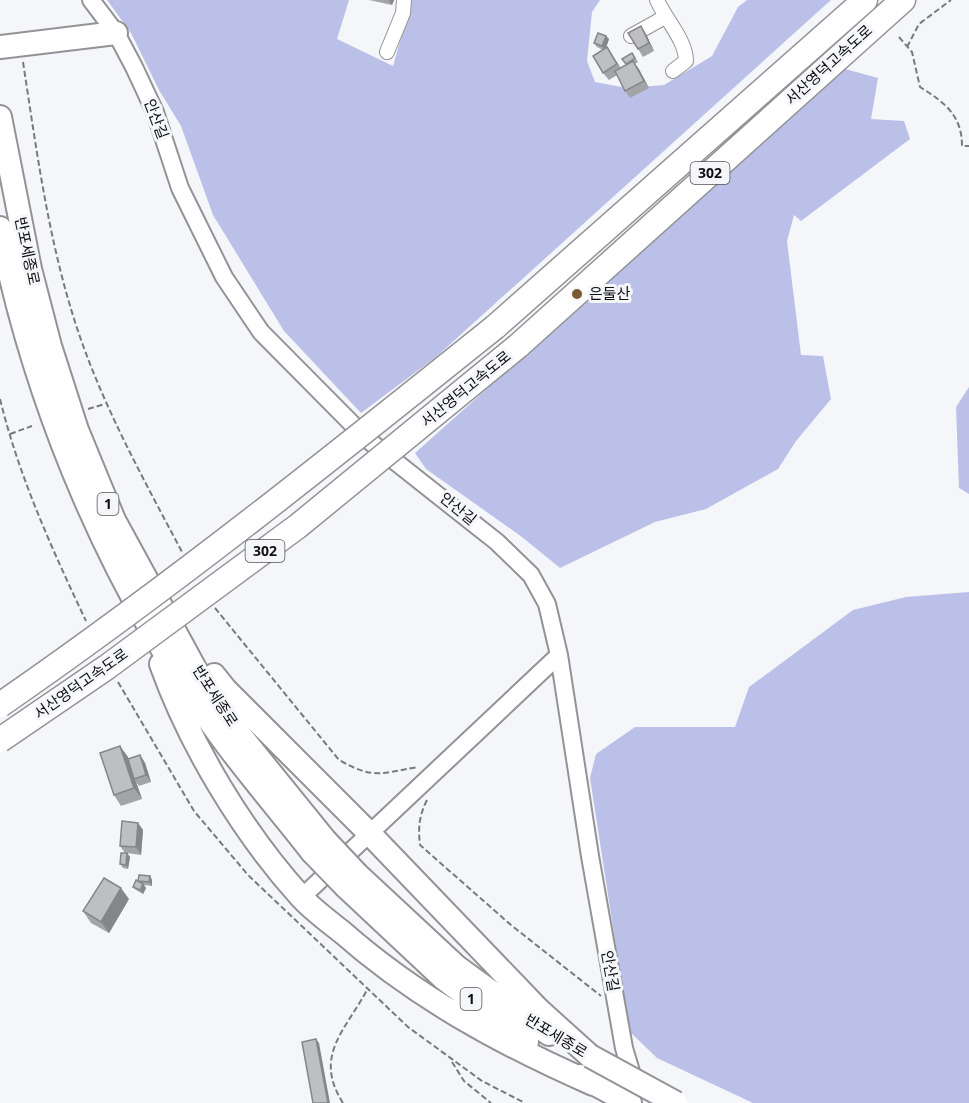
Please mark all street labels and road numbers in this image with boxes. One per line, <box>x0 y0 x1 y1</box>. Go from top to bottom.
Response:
street label: 서산영덕고속도로 <box>781 20 876 109</box>
street label: 안산길 <box>140 96 174 142</box>
road number: 302 <box>690 162 730 184</box>
street label: 반포세종로 <box>11 215 45 287</box>
street label: 서산영덕고속도로 <box>416 346 515 431</box>
street label: 안산길 <box>436 487 481 529</box>
road number: 1 <box>98 493 118 515</box>
road number: 302 <box>246 540 284 562</box>
street label: 서산영덕고속도로 <box>29 643 131 723</box>
street label: 반포세종로 <box>189 661 243 730</box>
street label: 안산길 <box>598 949 624 993</box>
road number: 1 <box>460 988 482 1010</box>
street label: 반포세종로 <box>522 1009 591 1061</box>

